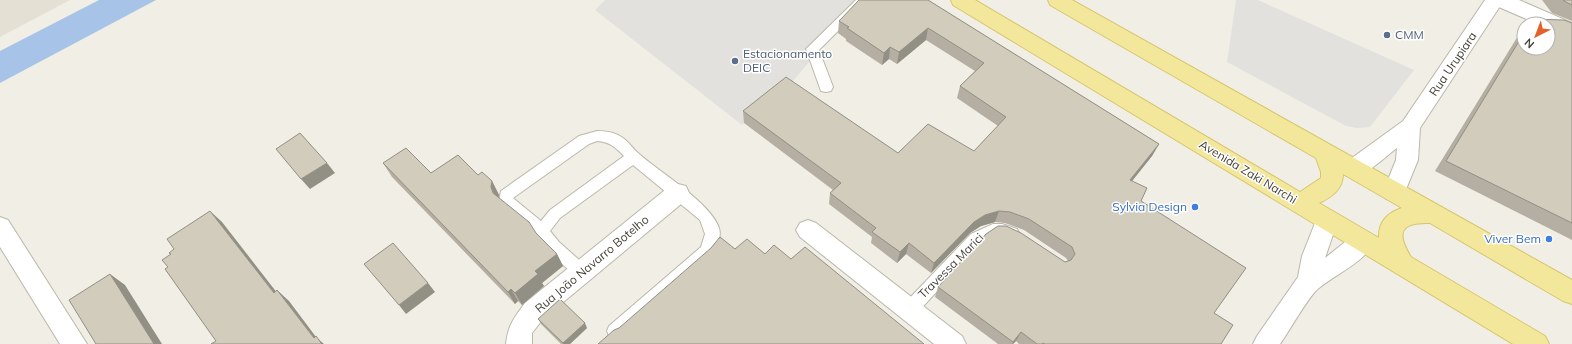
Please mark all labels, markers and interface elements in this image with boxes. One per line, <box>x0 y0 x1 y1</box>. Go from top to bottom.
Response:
north arrow <box>1516 16 1556 56</box>
place label: CMM <box>1395 27 1424 42</box>
street label: Rua Urupiara <box>1426 29 1480 99</box>
marker: CMM <box>1382 30 1392 40</box>
text: N <box>1522 35 1537 51</box>
place label: Estacionamento DEIC <box>743 46 832 75</box>
marker: Estacionamento DEIC <box>730 56 740 66</box>
street label: Avenida Zaki Narchi <box>1197 136 1300 207</box>
place label: Sylvia Design <box>1112 199 1187 214</box>
marker: Sylvia Design <box>1190 202 1200 212</box>
street label: Rua João Navarro Botelho <box>532 211 652 316</box>
street label: Travessa Marici <box>915 230 987 301</box>
place label: Viver Bem <box>1484 231 1541 246</box>
marker: Viver Bem <box>1544 234 1554 244</box>

